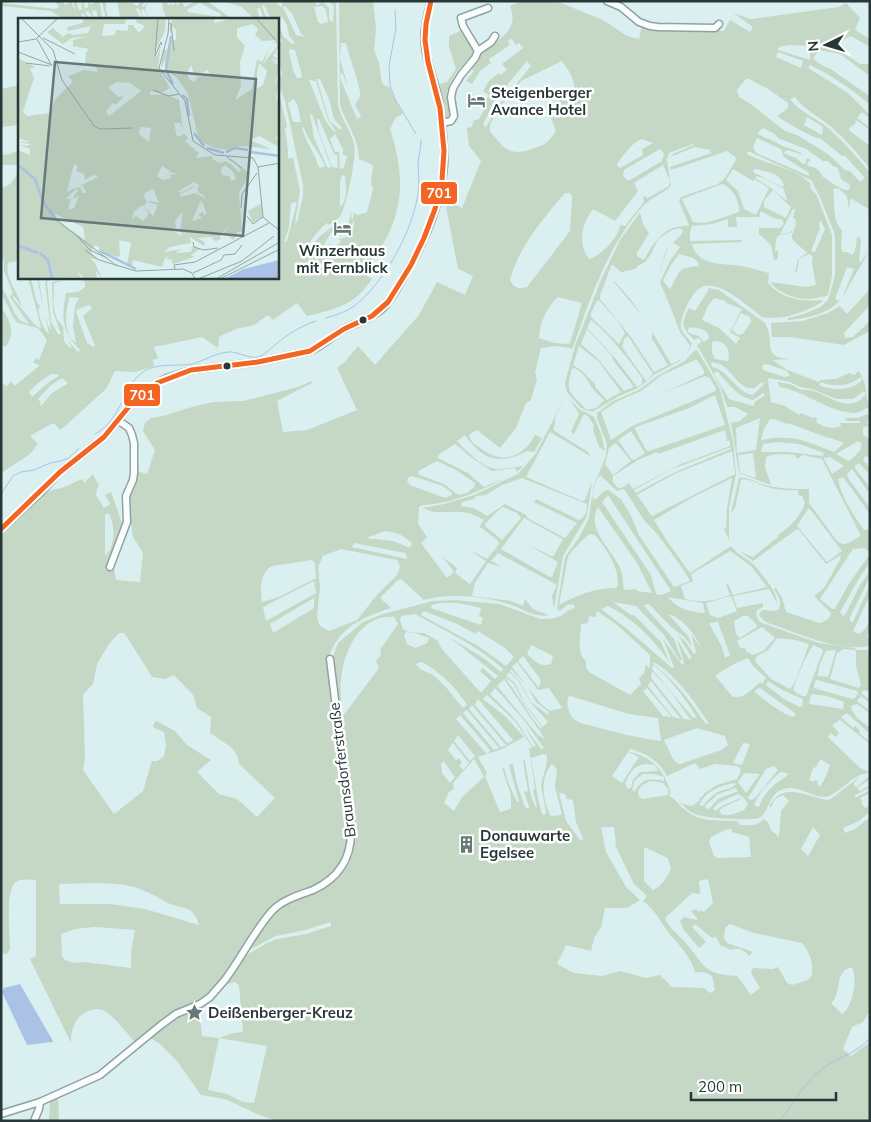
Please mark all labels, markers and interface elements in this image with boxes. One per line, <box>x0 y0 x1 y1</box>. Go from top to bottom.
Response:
inset map <box>18 18 279 279</box>
north arrow <box>801 20 851 70</box>
text: N <box>804 40 822 52</box>
place label: Steigenberger Avance Hotel <box>491 83 592 119</box>
hotel icon: Steigenberger Avance Hotel <box>467 91 487 111</box>
line badge: 701 <box>420 181 458 205</box>
text: 701 <box>426 184 452 202</box>
hotel icon: Winzerhaus mit Fernblick <box>332 219 352 239</box>
place label: Winzerhaus mit Fernblick <box>296 241 389 277</box>
unlabelled marker <box>358 315 368 325</box>
unlabelled marker <box>222 361 232 371</box>
line badge: 701 <box>123 383 161 407</box>
text: 701 <box>129 386 155 404</box>
street label: Braunsdorferstraße <box>324 701 360 839</box>
place label: Donauwarte Egelsee <box>480 826 570 862</box>
building icon: Donauwarte Egelsee <box>456 834 476 854</box>
place icon: Deißenberger-Kreuz <box>184 1002 204 1022</box>
place label: Deißenberger-Kreuz <box>208 1003 353 1022</box>
scale bar <box>691 1070 836 1102</box>
text: 200 m <box>698 1077 742 1096</box>

